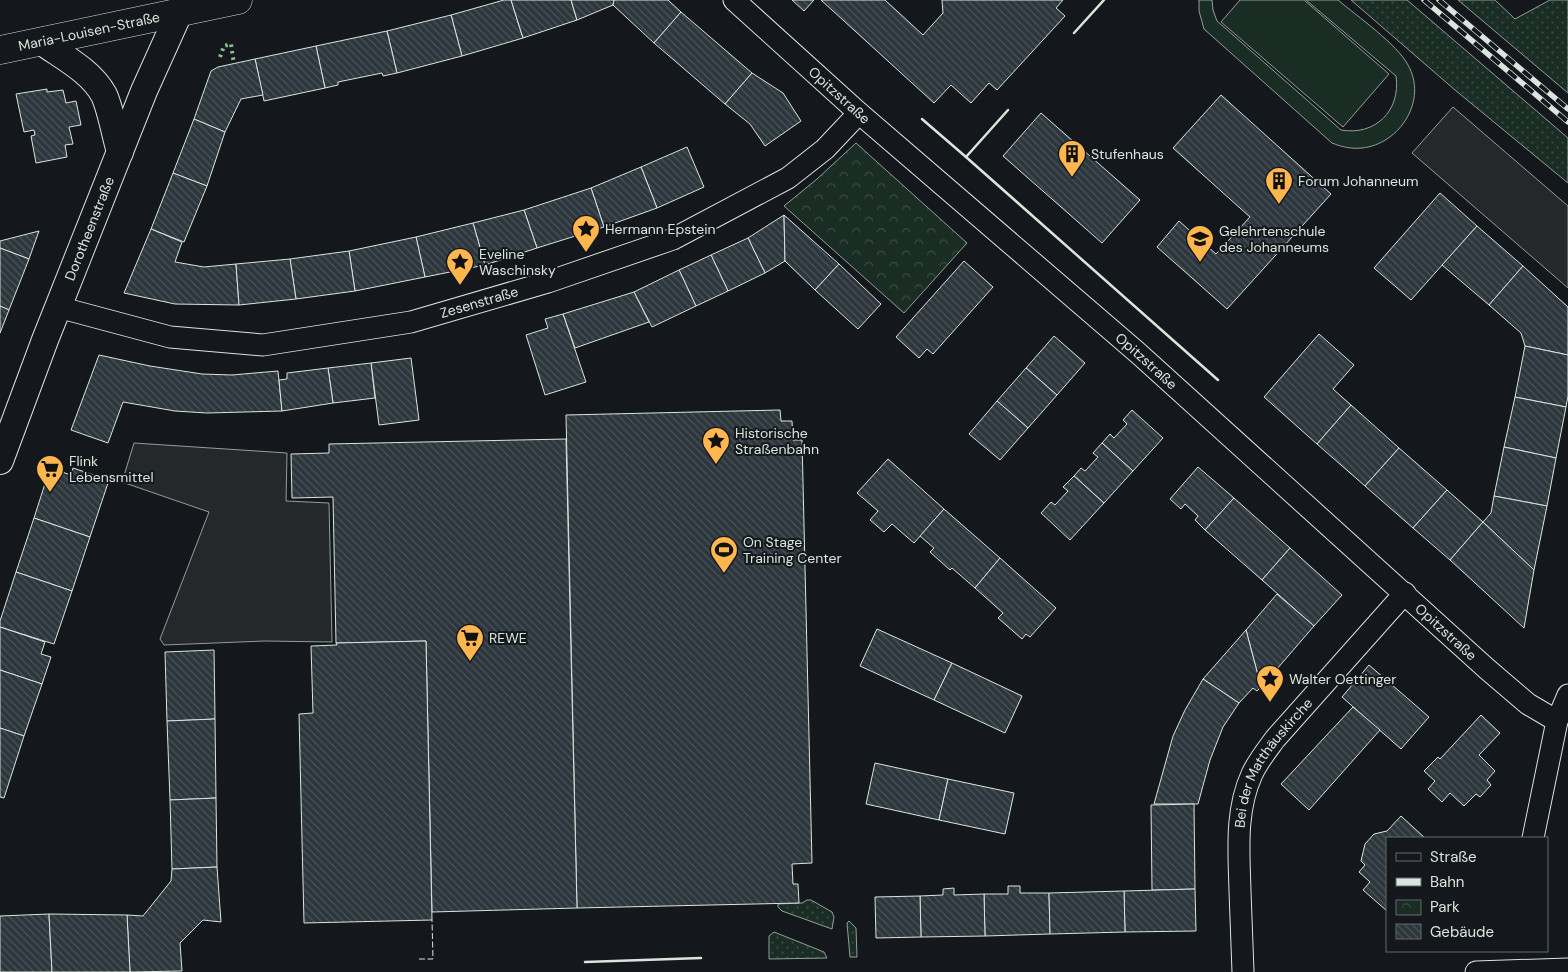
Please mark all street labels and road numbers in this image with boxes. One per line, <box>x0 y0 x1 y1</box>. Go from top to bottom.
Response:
street label: Maria-Louisen-Straße <box>17 8 161 55</box>
street label: Opitzstraße <box>805 63 874 128</box>
street label: Dorotheenstraße <box>61 174 118 283</box>
street label: Zesenstraße <box>438 282 520 322</box>
street label: Opitzstraße <box>1112 329 1181 393</box>
street label: Opitzstraße <box>1411 599 1481 664</box>
street label: Bei der Matthäuskirche <box>1230 694 1316 829</box>

